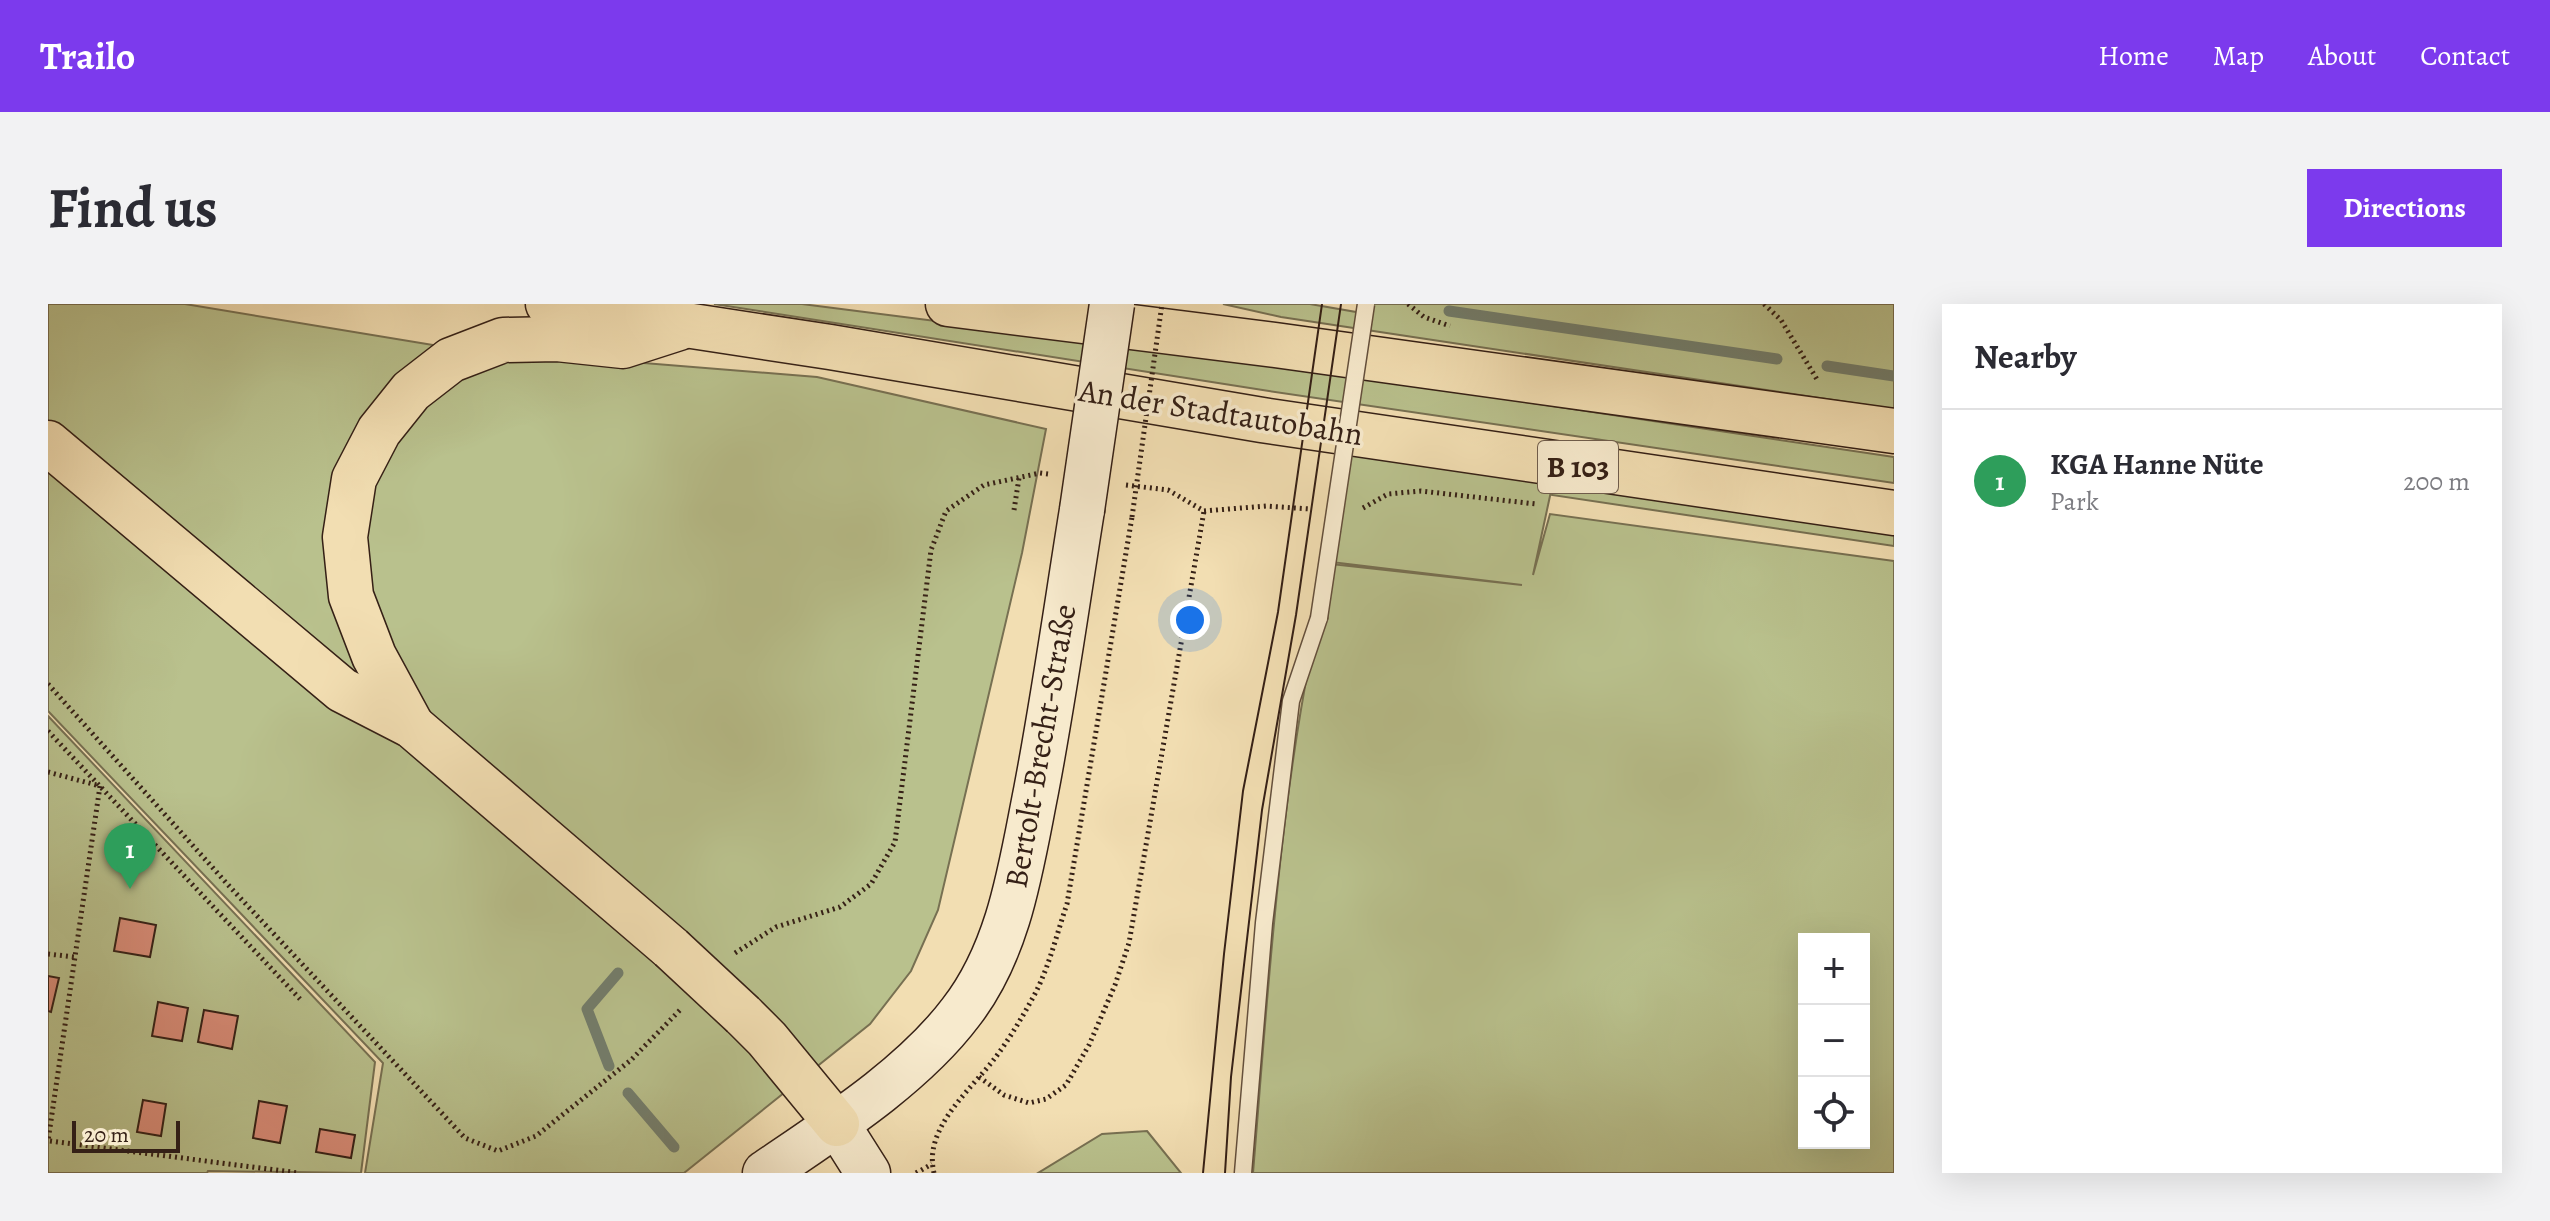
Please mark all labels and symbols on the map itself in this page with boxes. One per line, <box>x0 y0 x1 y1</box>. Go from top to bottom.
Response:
street label: An der Stadtautobahn <box>1075 368 1366 456</box>
road number: B 103 <box>1538 441 1618 493</box>
your location <box>1170 600 1210 640</box>
street label: Bertolt-Brecht-Straße <box>993 601 1087 891</box>
pin: 1 <box>104 823 156 889</box>
scale bar <box>72 1117 180 1153</box>

